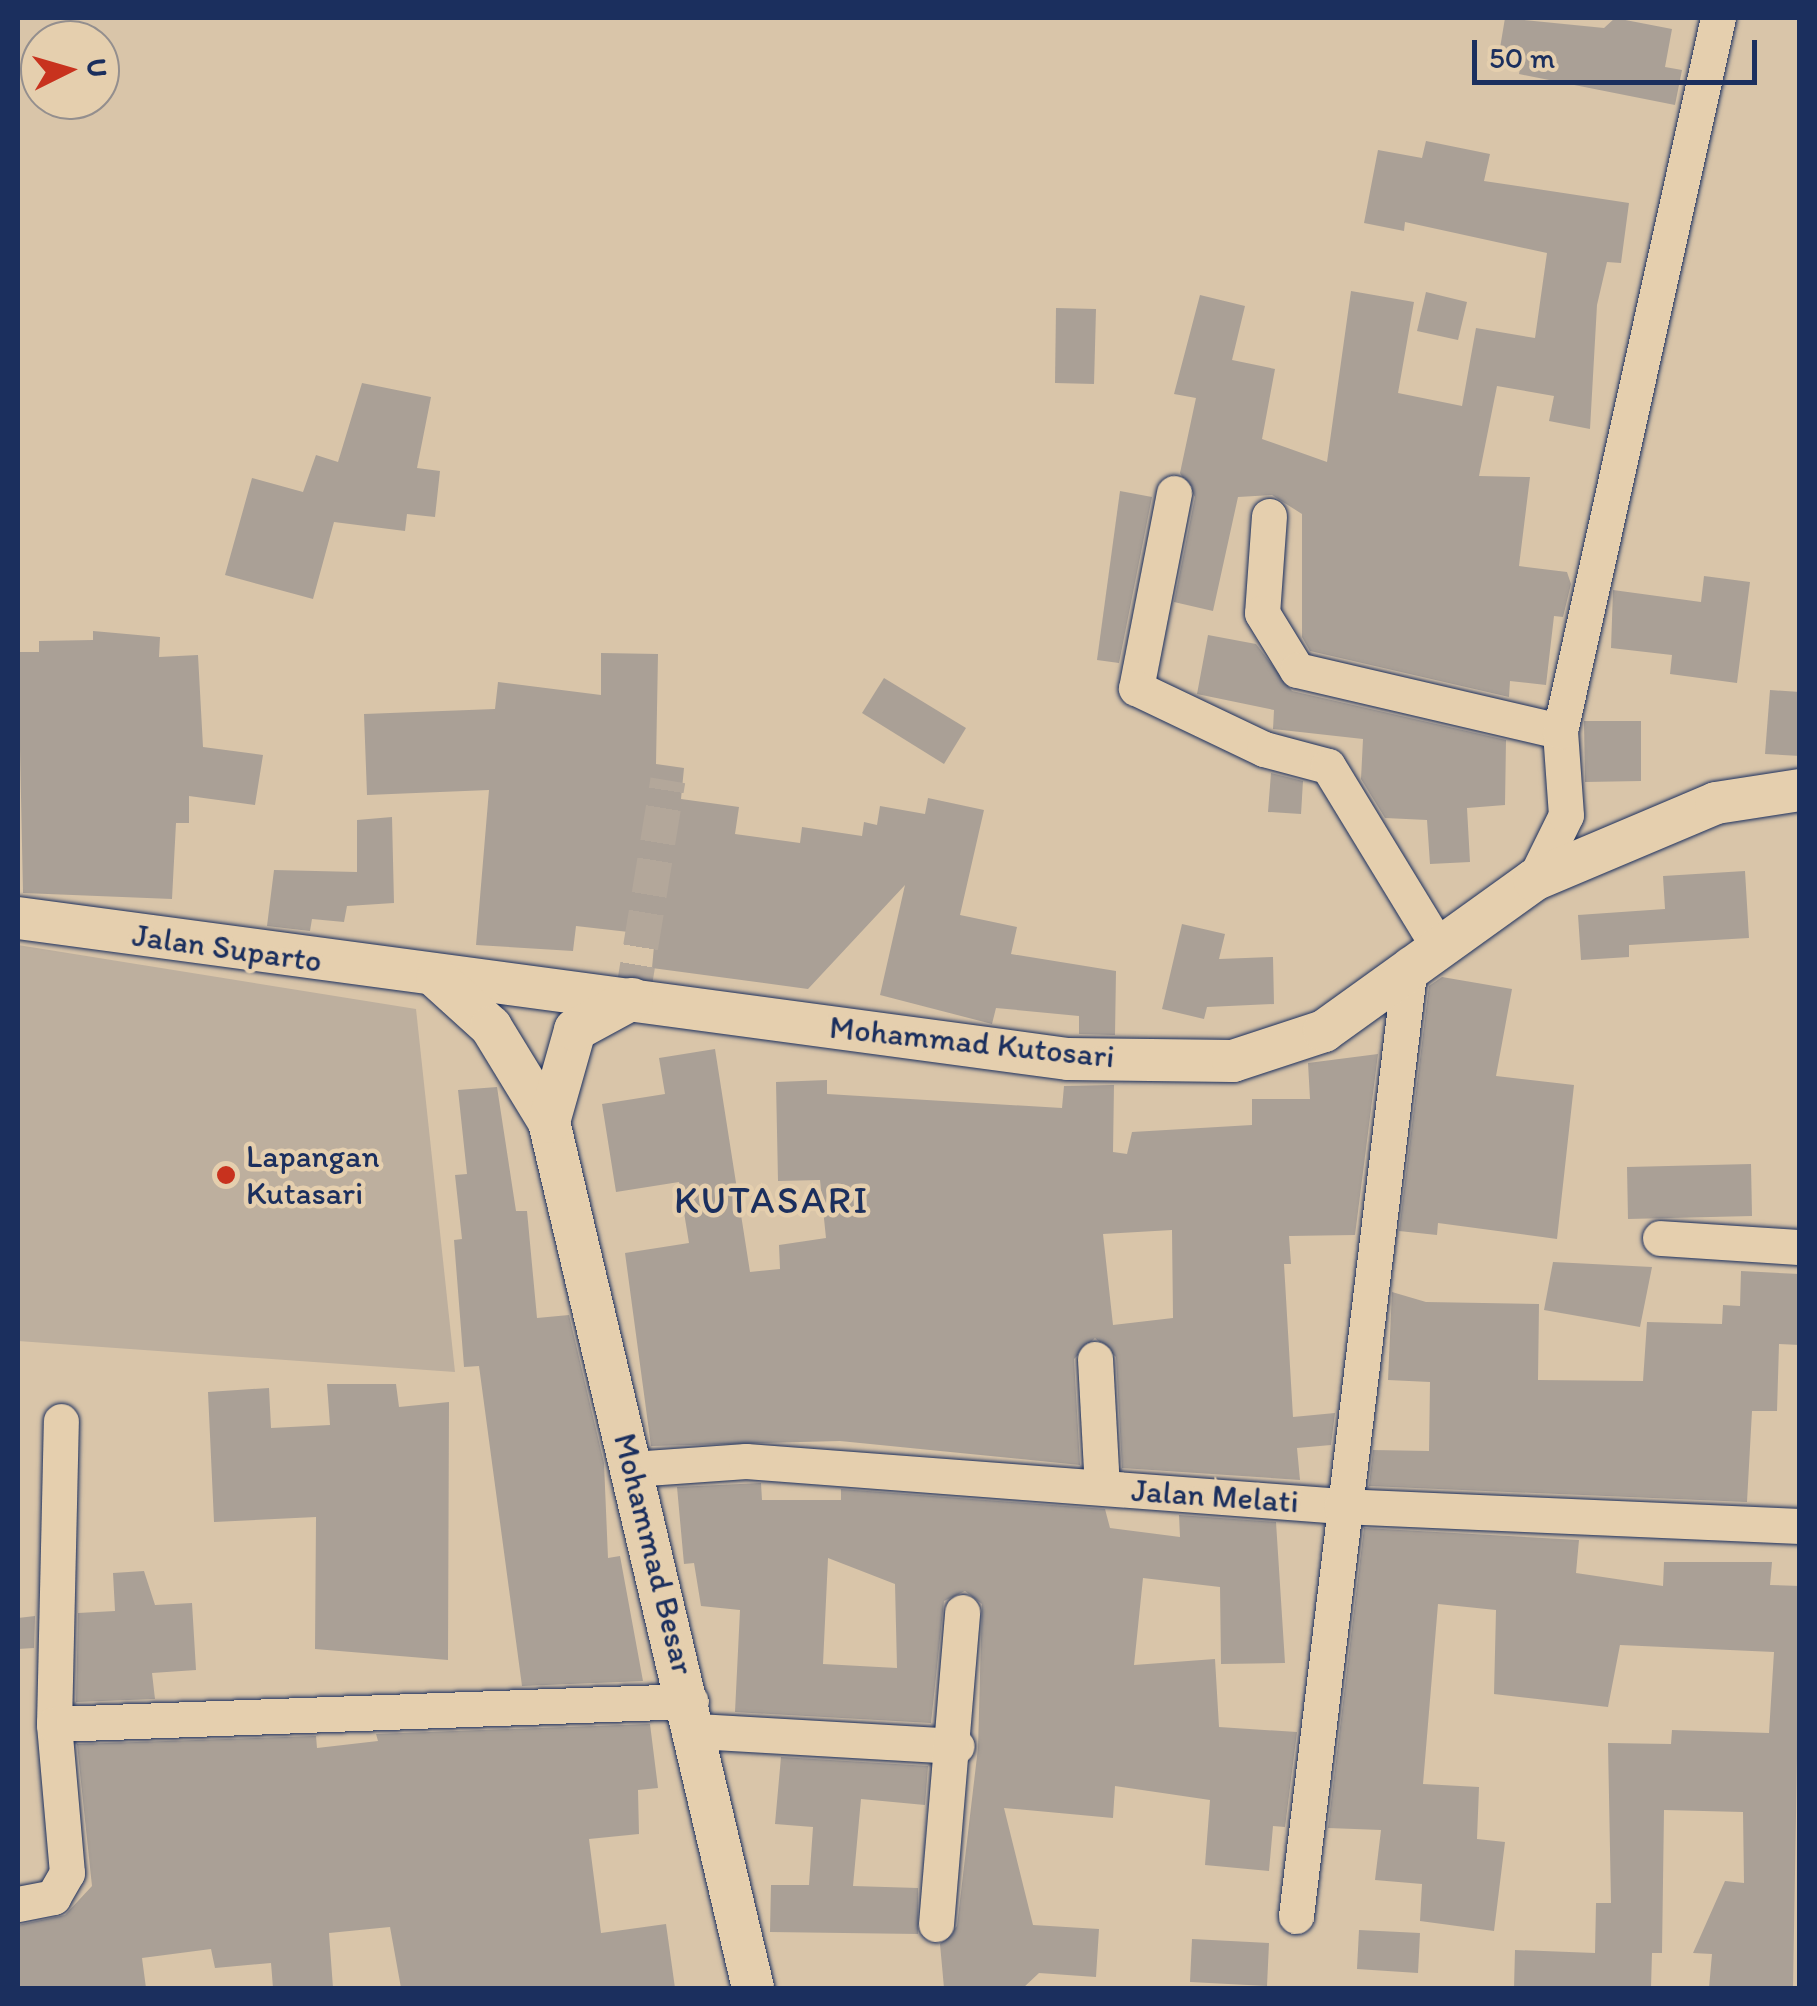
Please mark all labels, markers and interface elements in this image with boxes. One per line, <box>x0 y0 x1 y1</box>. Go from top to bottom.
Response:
north arrow <box>20 20 120 120</box>
scale bar <box>1477 20 1762 82</box>
text: 50 m <box>1489 39 1555 76</box>
text: U <box>80 57 116 78</box>
street label: Jalan Suparto <box>131 916 323 980</box>
street label: Mohammad Kutosari <box>828 1008 1116 1076</box>
place label: Lapangan Kutasari <box>246 1138 380 1213</box>
marker: Lapangan Kutasari <box>215 1164 237 1186</box>
district label: KUTASARI <box>673 1178 871 1224</box>
street label: Mohammad Besar <box>606 1430 702 1678</box>
street label: Jalan Melati <box>1131 1471 1299 1521</box>

